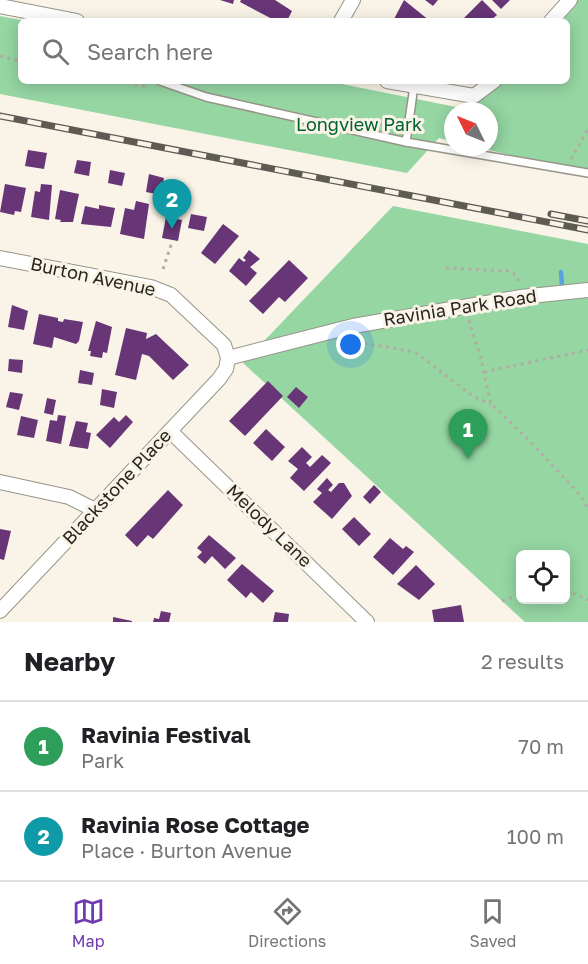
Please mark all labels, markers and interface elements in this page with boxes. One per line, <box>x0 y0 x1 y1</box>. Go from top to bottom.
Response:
search box <box>18 18 570 84</box>
icon: search <box>39 35 72 68</box>
text: Search here <box>87 38 213 65</box>
north arrow <box>444 102 498 156</box>
park label: Longview Park <box>296 113 422 135</box>
pin: 2 <box>152 180 192 229</box>
street label: Burton Avenue <box>29 252 158 300</box>
street label: Ravinia Park Road <box>382 284 538 330</box>
your location <box>336 330 365 359</box>
pin: 1 <box>448 410 488 459</box>
street label: Blackstone Place <box>57 424 175 548</box>
street label: Melody Lane <box>222 479 317 571</box>
map controls <box>516 550 570 604</box>
button: locate <box>516 550 570 604</box>
text: Nearby <box>24 646 115 677</box>
text: 2 results <box>481 649 564 673</box>
text: Ravinia Festival <box>81 721 251 748</box>
text: 1 <box>38 734 49 758</box>
text: 70 m <box>518 734 564 758</box>
text: Park <box>81 748 124 772</box>
text: Ravinia Rose Cottage <box>81 811 310 838</box>
text: 2 <box>37 824 50 848</box>
text: 100 m <box>507 824 564 848</box>
text: Place · Burton Avenue <box>81 838 292 862</box>
tab: Map <box>72 895 105 951</box>
tab: Directions <box>248 895 326 951</box>
tab: Saved <box>470 895 516 951</box>

